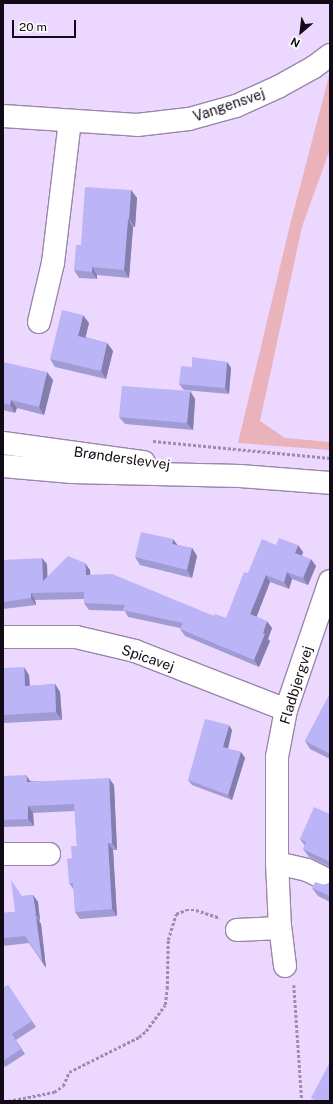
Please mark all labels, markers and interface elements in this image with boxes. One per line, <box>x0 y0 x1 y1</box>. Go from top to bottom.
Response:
scale bar <box>14 12 78 38</box>
north arrow <box>281 12 321 52</box>
text: 20 m <box>19 20 47 34</box>
text: N <box>289 35 302 50</box>
street label: Vangensvej <box>191 85 267 125</box>
street label: Brønderslevvej <box>73 443 171 473</box>
street label: Spicavej <box>119 641 177 675</box>
street label: Fladbjergvej <box>276 644 316 726</box>

